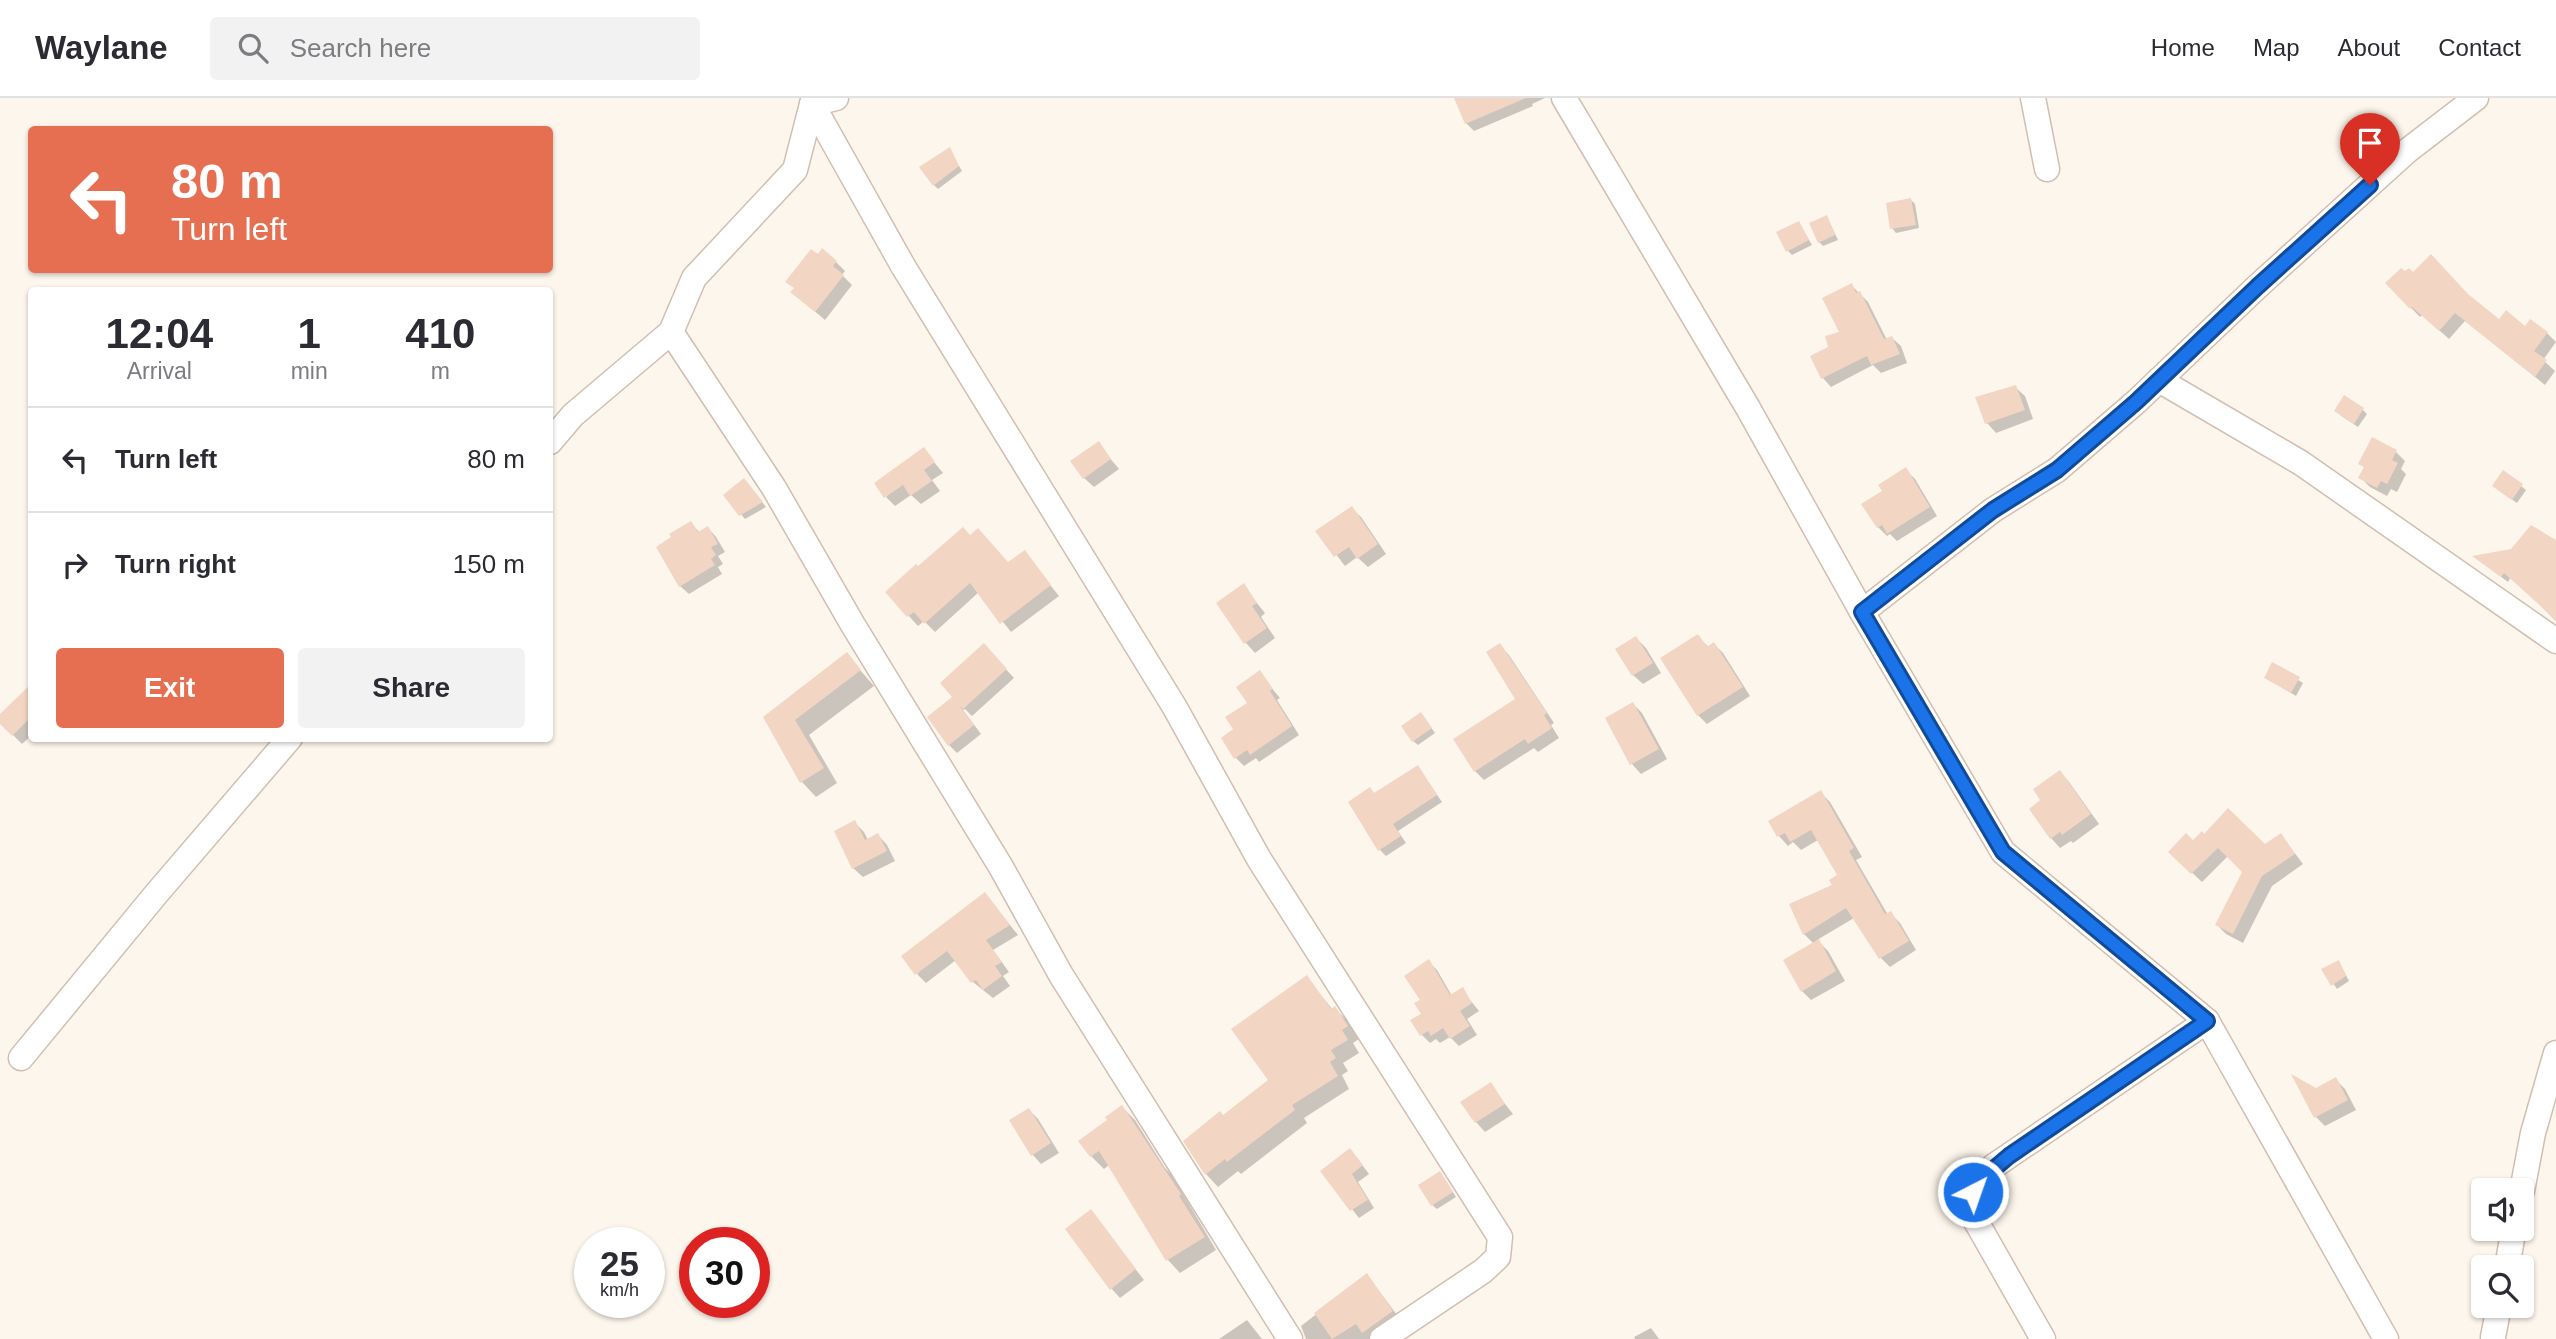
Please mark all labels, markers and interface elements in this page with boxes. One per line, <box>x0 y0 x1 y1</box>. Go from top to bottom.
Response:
search box <box>210 17 700 80</box>
text: Waylane <box>35 29 168 66</box>
icon: search <box>234 29 272 67</box>
text: Search here <box>290 33 431 63</box>
text: Home <box>2151 34 2215 61</box>
text: Map <box>2253 34 2300 61</box>
text: About <box>2338 34 2400 61</box>
text: Contact <box>2438 34 2521 61</box>
pin <box>2340 113 2400 185</box>
icon: arrive <box>2351 124 2389 162</box>
icon: left <box>56 154 147 245</box>
text: 80 m <box>171 154 283 208</box>
text: Turn left <box>171 211 287 247</box>
text: 12:04 <box>106 310 213 357</box>
text: 1 <box>297 310 321 357</box>
text: 410 <box>405 310 475 357</box>
text: Arrival <box>127 358 192 384</box>
text: min <box>291 358 328 384</box>
text: m <box>431 358 450 384</box>
icon: left <box>56 441 94 479</box>
text: Turn left <box>115 444 217 474</box>
text: 80 m <box>467 444 525 474</box>
icon: right <box>56 546 94 584</box>
text: Turn right <box>115 549 236 579</box>
text: 150 m <box>453 549 525 579</box>
button: Exit <box>56 648 284 728</box>
button: Share <box>298 648 525 728</box>
position arrow <box>1936 1155 2010 1229</box>
map controls <box>2471 1178 2534 1318</box>
button: sound <box>2471 1178 2534 1241</box>
speed limit sign: 30 <box>679 1227 770 1318</box>
text: 25 <box>600 1244 639 1283</box>
button: search <box>2471 1255 2534 1318</box>
text: km/h <box>600 1280 639 1300</box>

